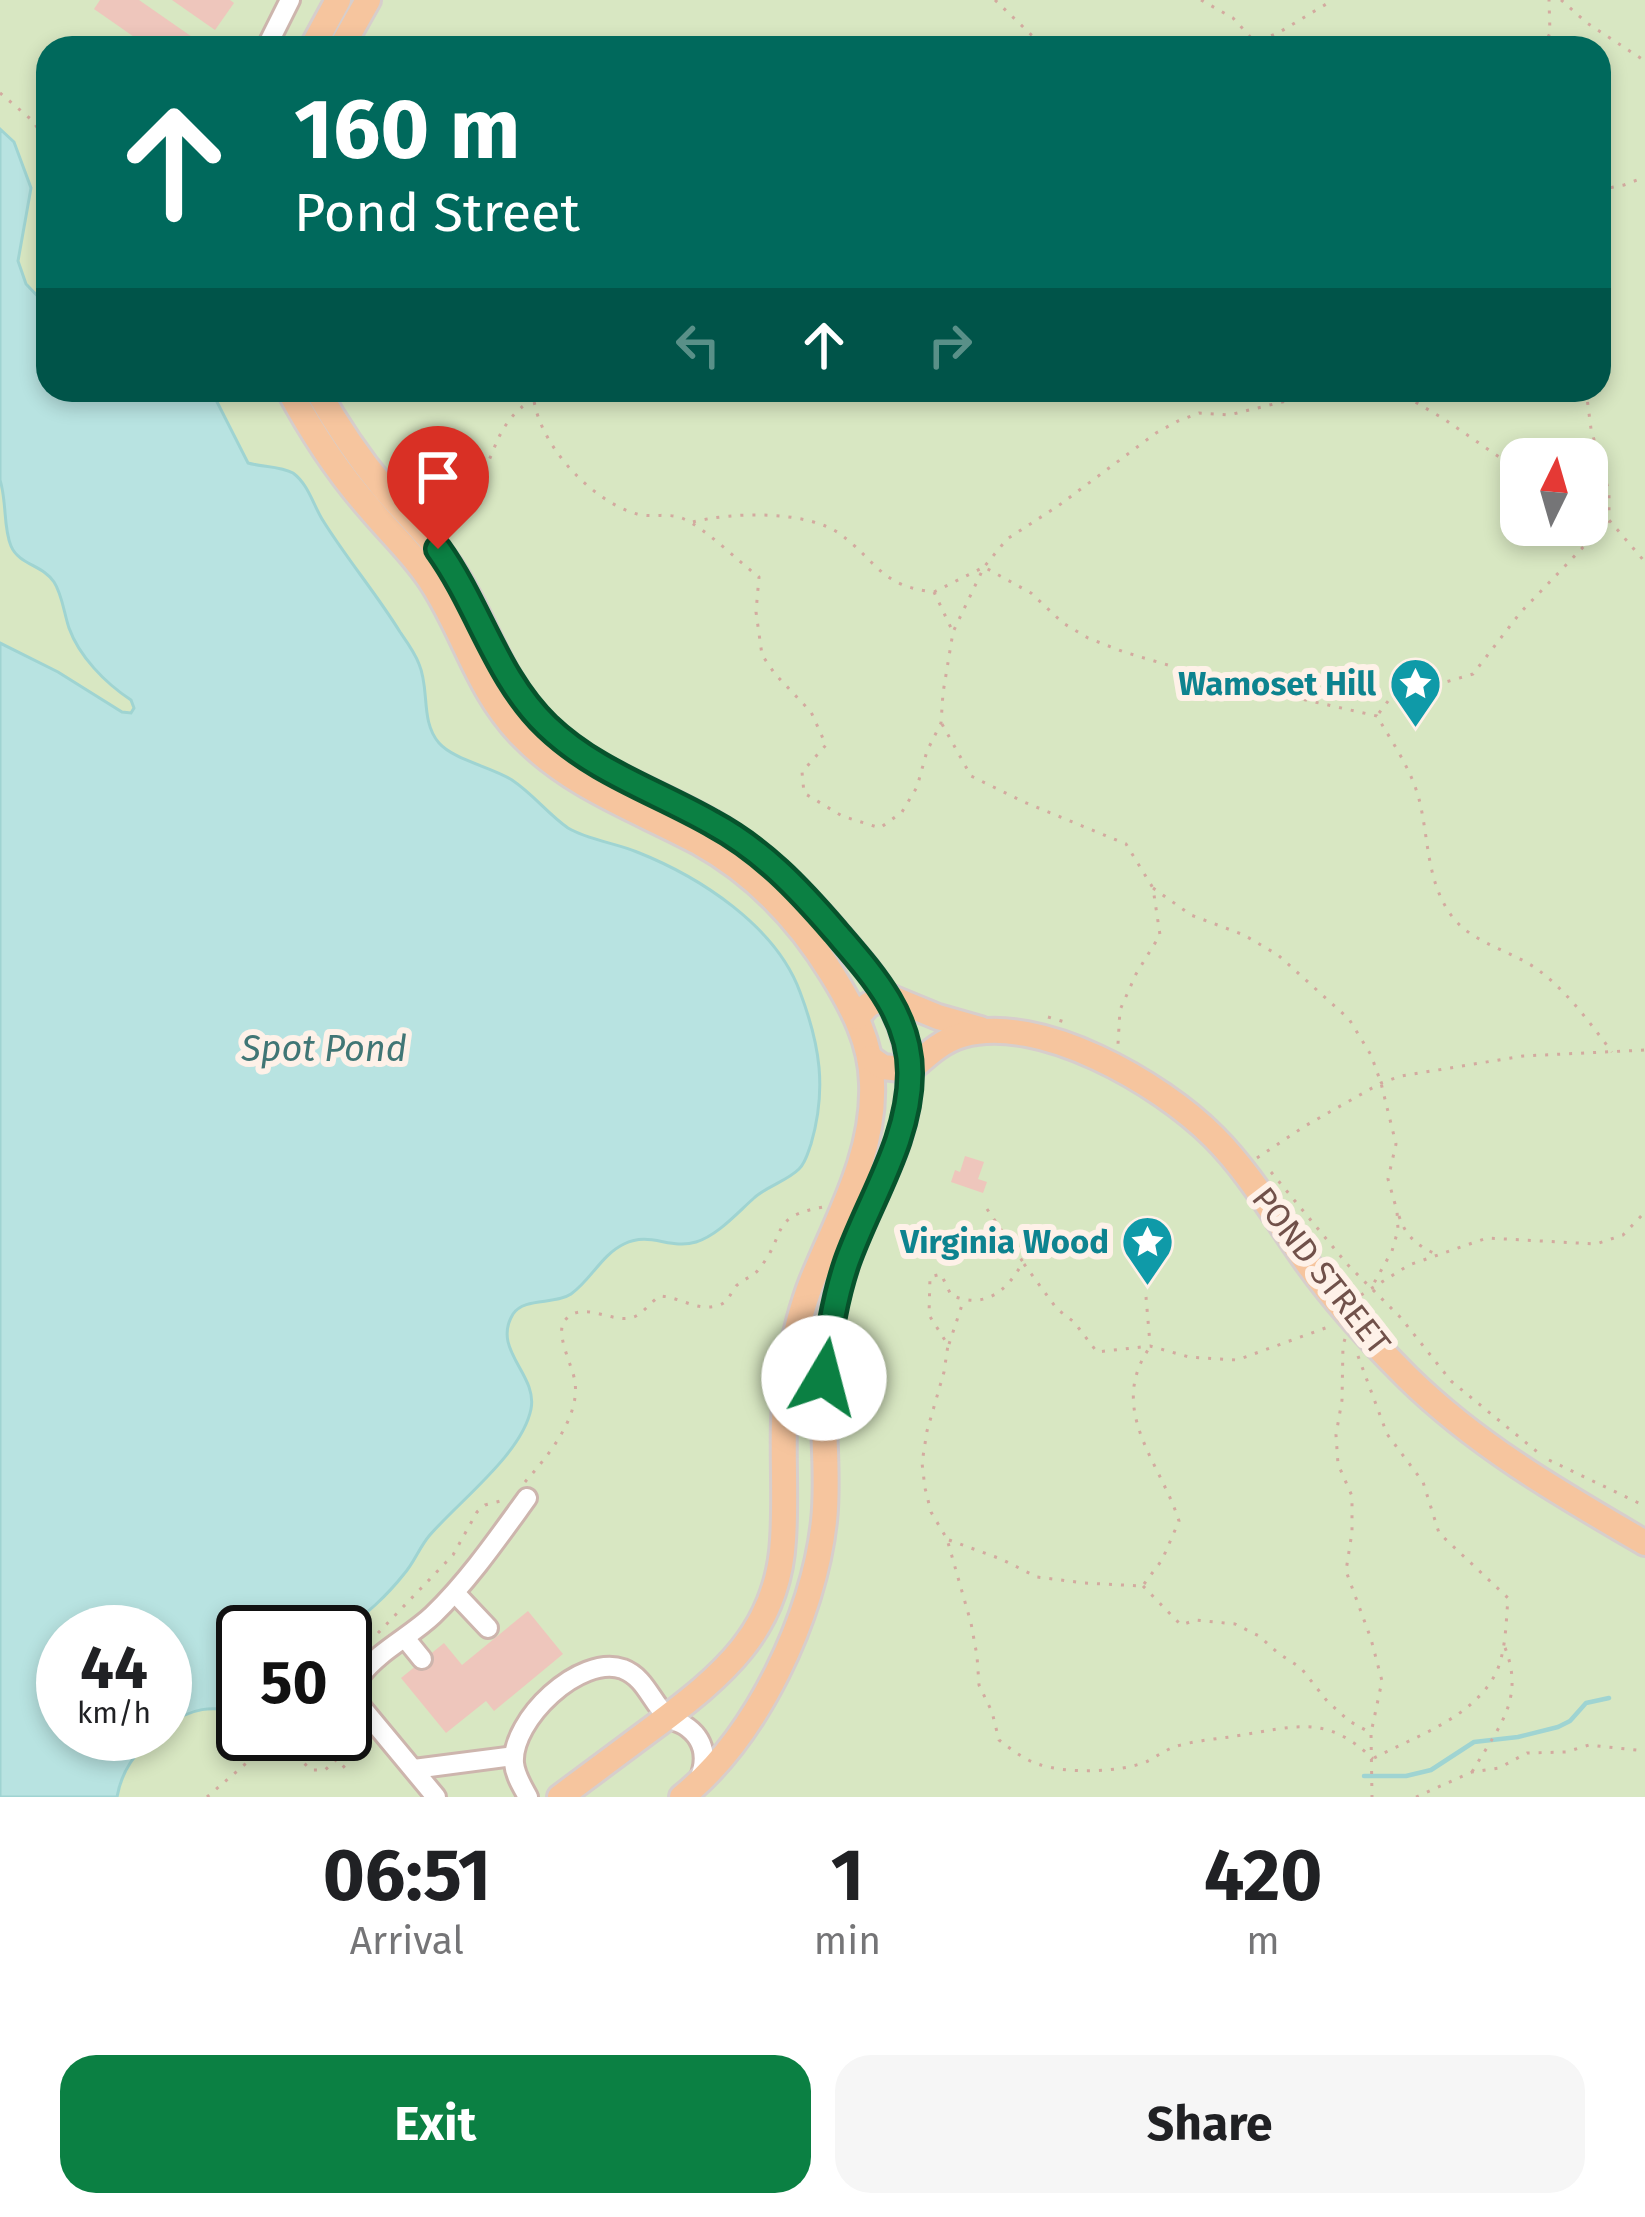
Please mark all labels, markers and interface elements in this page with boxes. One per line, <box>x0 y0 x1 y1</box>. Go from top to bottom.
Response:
text: 160 m <box>294 79 520 180</box>
icon: ahead <box>96 84 252 240</box>
text: Pond Street <box>294 181 580 245</box>
icon: left <box>665 312 731 378</box>
icon: ahead <box>791 312 857 378</box>
icon: right <box>917 312 983 378</box>
pin <box>387 426 489 549</box>
north arrow <box>1500 438 1608 546</box>
map controls <box>1500 438 1608 546</box>
icon: arrive <box>405 444 471 510</box>
place icon: Wamoset Hill <box>1387 656 1443 730</box>
place label: Wamoset Hill <box>1178 664 1376 704</box>
water label: Spot Pond <box>240 1027 407 1071</box>
street label: POND STREET <box>1243 1179 1399 1363</box>
place icon: Virginia Wood <box>1120 1214 1176 1288</box>
place label: Virginia Wood <box>899 1222 1109 1262</box>
position arrow <box>761 1315 887 1441</box>
speed limit sign: 50 <box>216 1605 372 1761</box>
text: 44 <box>80 1632 148 1704</box>
text: km/h <box>77 1695 151 1731</box>
text: 06:51 <box>323 1833 491 1919</box>
text: 1 <box>831 1833 864 1919</box>
text: 420 <box>1204 1833 1322 1919</box>
text: Arrival <box>350 1918 464 1964</box>
text: min <box>814 1918 881 1964</box>
text: m <box>1246 1918 1280 1964</box>
button: Exit <box>60 2055 811 2193</box>
button: Share <box>835 2055 1585 2193</box>

